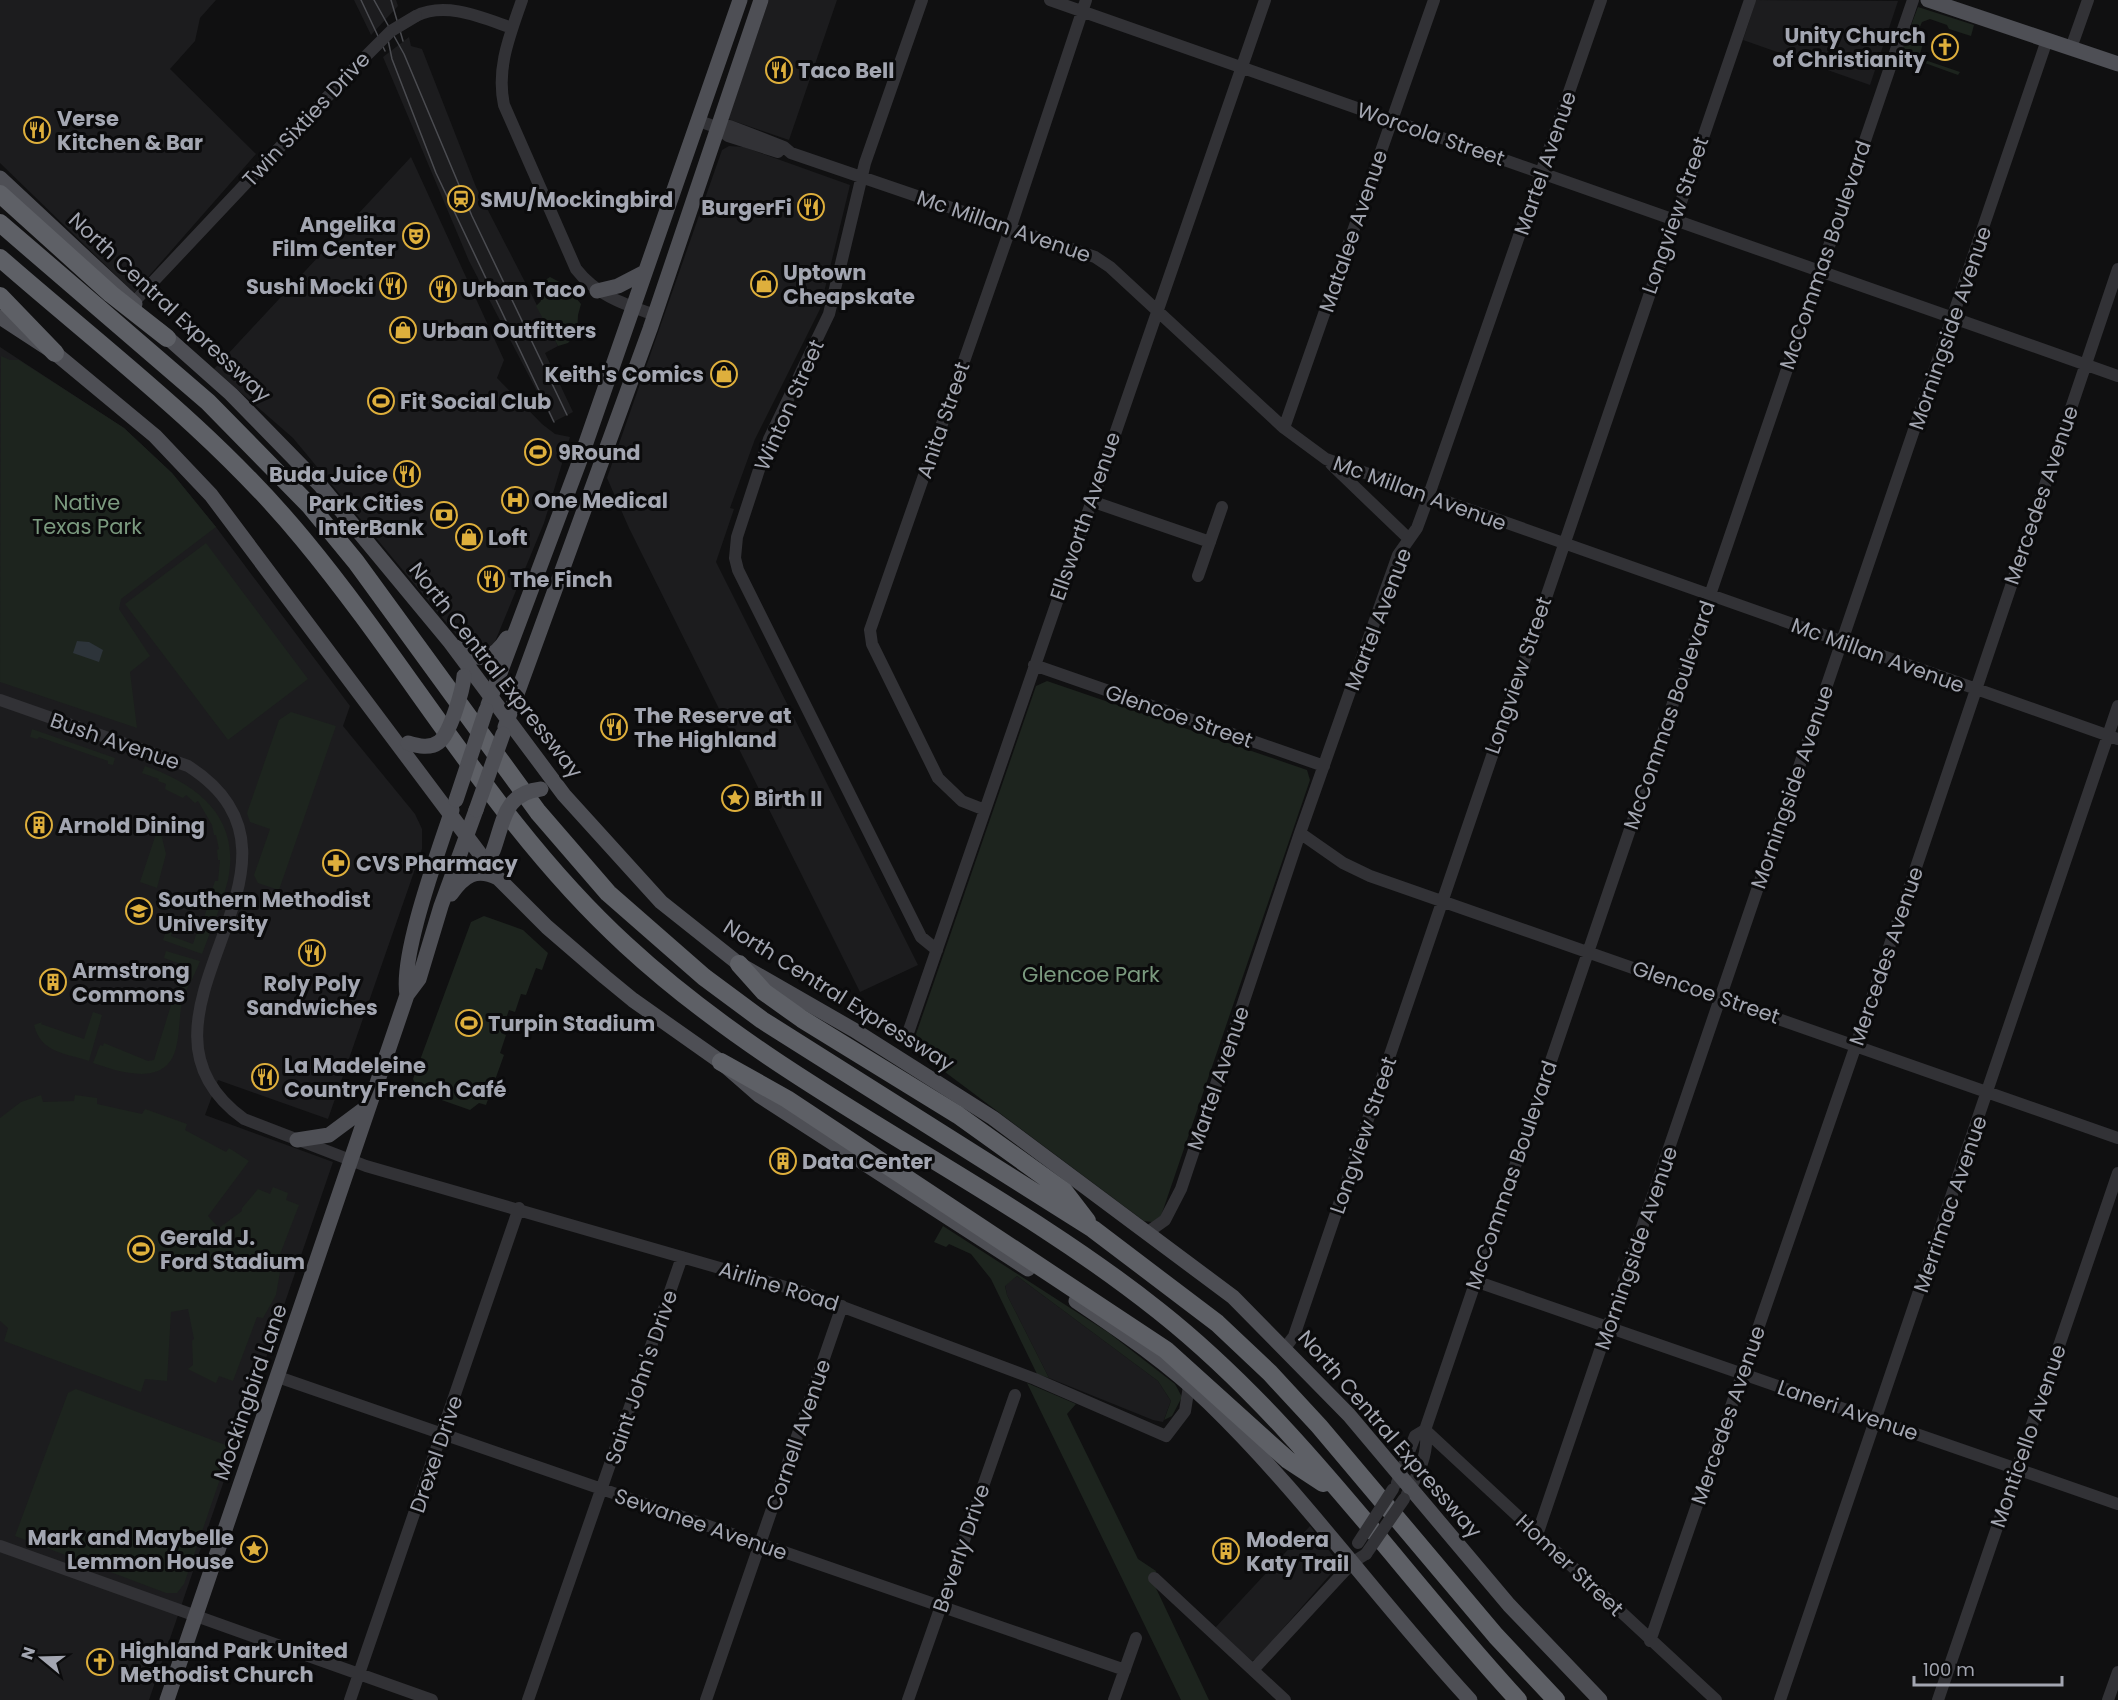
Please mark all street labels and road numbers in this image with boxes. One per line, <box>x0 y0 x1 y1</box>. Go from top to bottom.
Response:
street label: Twin Sixties Drive <box>236 45 376 193</box>
street label: Martel Avenue <box>1507 87 1583 239</box>
street label: Worcola Street <box>1353 95 1509 173</box>
street label: Longview Street <box>1635 133 1715 297</box>
street label: McCommas Boulevard <box>1772 137 1878 373</box>
street label: Matalee Avenue <box>1312 146 1394 316</box>
street label: Mc Millan Avenue <box>913 183 1095 269</box>
street label: North Central Expressway <box>63 205 278 409</box>
street label: Morningside Avenue <box>1902 222 1998 434</box>
street label: Winton Street <box>747 335 831 475</box>
street label: Anita Street <box>909 358 977 482</box>
street label: Mercedes Avenue <box>1997 402 2085 588</box>
street label: Ellsworth Avenue <box>1043 428 1127 604</box>
street label: Mc Millan Avenue <box>1329 448 1511 538</box>
street label: Martel Avenue <box>1338 544 1418 694</box>
street label: North Central Expressway <box>402 556 590 784</box>
street label: Longview Street <box>1478 593 1558 757</box>
street label: McCommas Boulevard <box>1616 597 1722 833</box>
street label: Mc Millan Avenue <box>1787 610 1969 700</box>
street label: Glencoe Street <box>1101 677 1257 755</box>
street label: Morningside Avenue <box>1744 681 1840 893</box>
street label: Bush Avenue <box>46 705 184 777</box>
street label: Mercedes Avenue <box>1842 863 1930 1049</box>
street label: North Central Expressway <box>718 912 960 1078</box>
street label: Glencoe Street <box>1628 953 1784 1031</box>
street label: Martel Avenue <box>1180 1002 1256 1154</box>
street label: Longview Street <box>1323 1053 1403 1217</box>
street label: McCommas Boulevard <box>1458 1057 1564 1293</box>
street label: Merrimac Avenue <box>1906 1112 1994 1296</box>
street label: Morningside Avenue <box>1588 1142 1684 1354</box>
street label: Airline Road <box>715 1254 843 1318</box>
street label: Saint John's Drive <box>598 1286 684 1468</box>
street label: Mockingbird Lane <box>206 1300 294 1484</box>
street label: Mercedes Avenue <box>1684 1322 1772 1508</box>
street label: North Central Expressway <box>1292 1324 1489 1544</box>
street label: Monticello Avenue <box>1983 1341 2073 1531</box>
street label: Cornell Avenue <box>758 1355 838 1515</box>
street label: Laneri Avenue <box>1774 1372 1922 1448</box>
street label: Drexel Drive <box>402 1392 470 1516</box>
street label: Beverly Drive <box>926 1480 996 1616</box>
street label: Sewanee Avenue <box>611 1481 791 1567</box>
street label: Homer Street <box>1510 1507 1630 1623</box>

